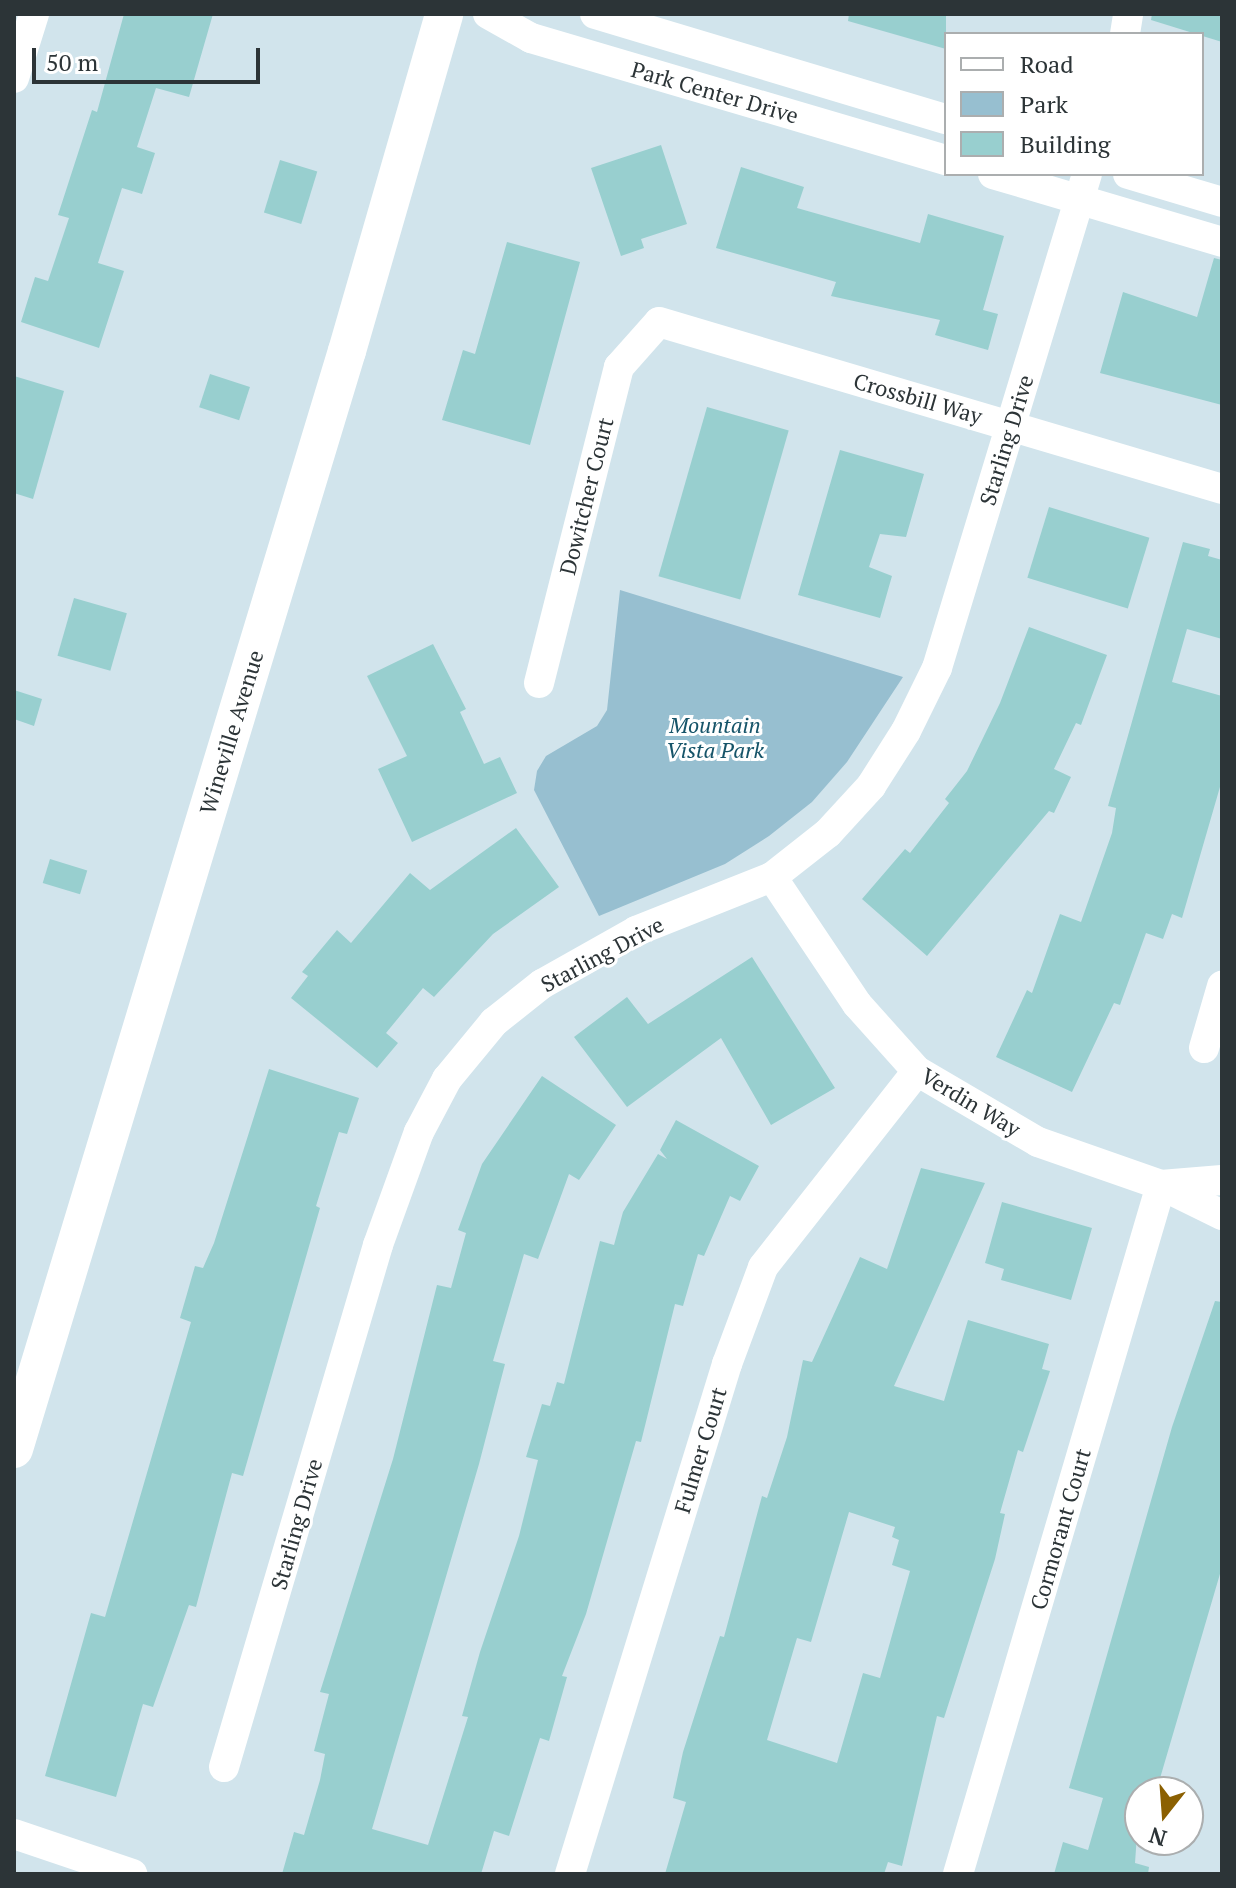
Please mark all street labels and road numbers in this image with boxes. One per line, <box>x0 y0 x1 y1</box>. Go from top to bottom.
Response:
street label: Park Center Drive <box>628 56 802 128</box>
street label: Crossbill Way <box>851 367 985 429</box>
street label: Starling Drive <box>974 371 1038 509</box>
street label: Dowitcher Court <box>554 415 618 577</box>
street label: Wineville Avenue <box>193 647 269 817</box>
street label: Starling Drive <box>536 911 668 997</box>
street label: Verdin Way <box>917 1062 1025 1142</box>
street label: Fulmer Court <box>668 1384 732 1516</box>
street label: Cormorant Court <box>1024 1445 1096 1613</box>
street label: Starling Drive <box>265 1455 327 1593</box>

